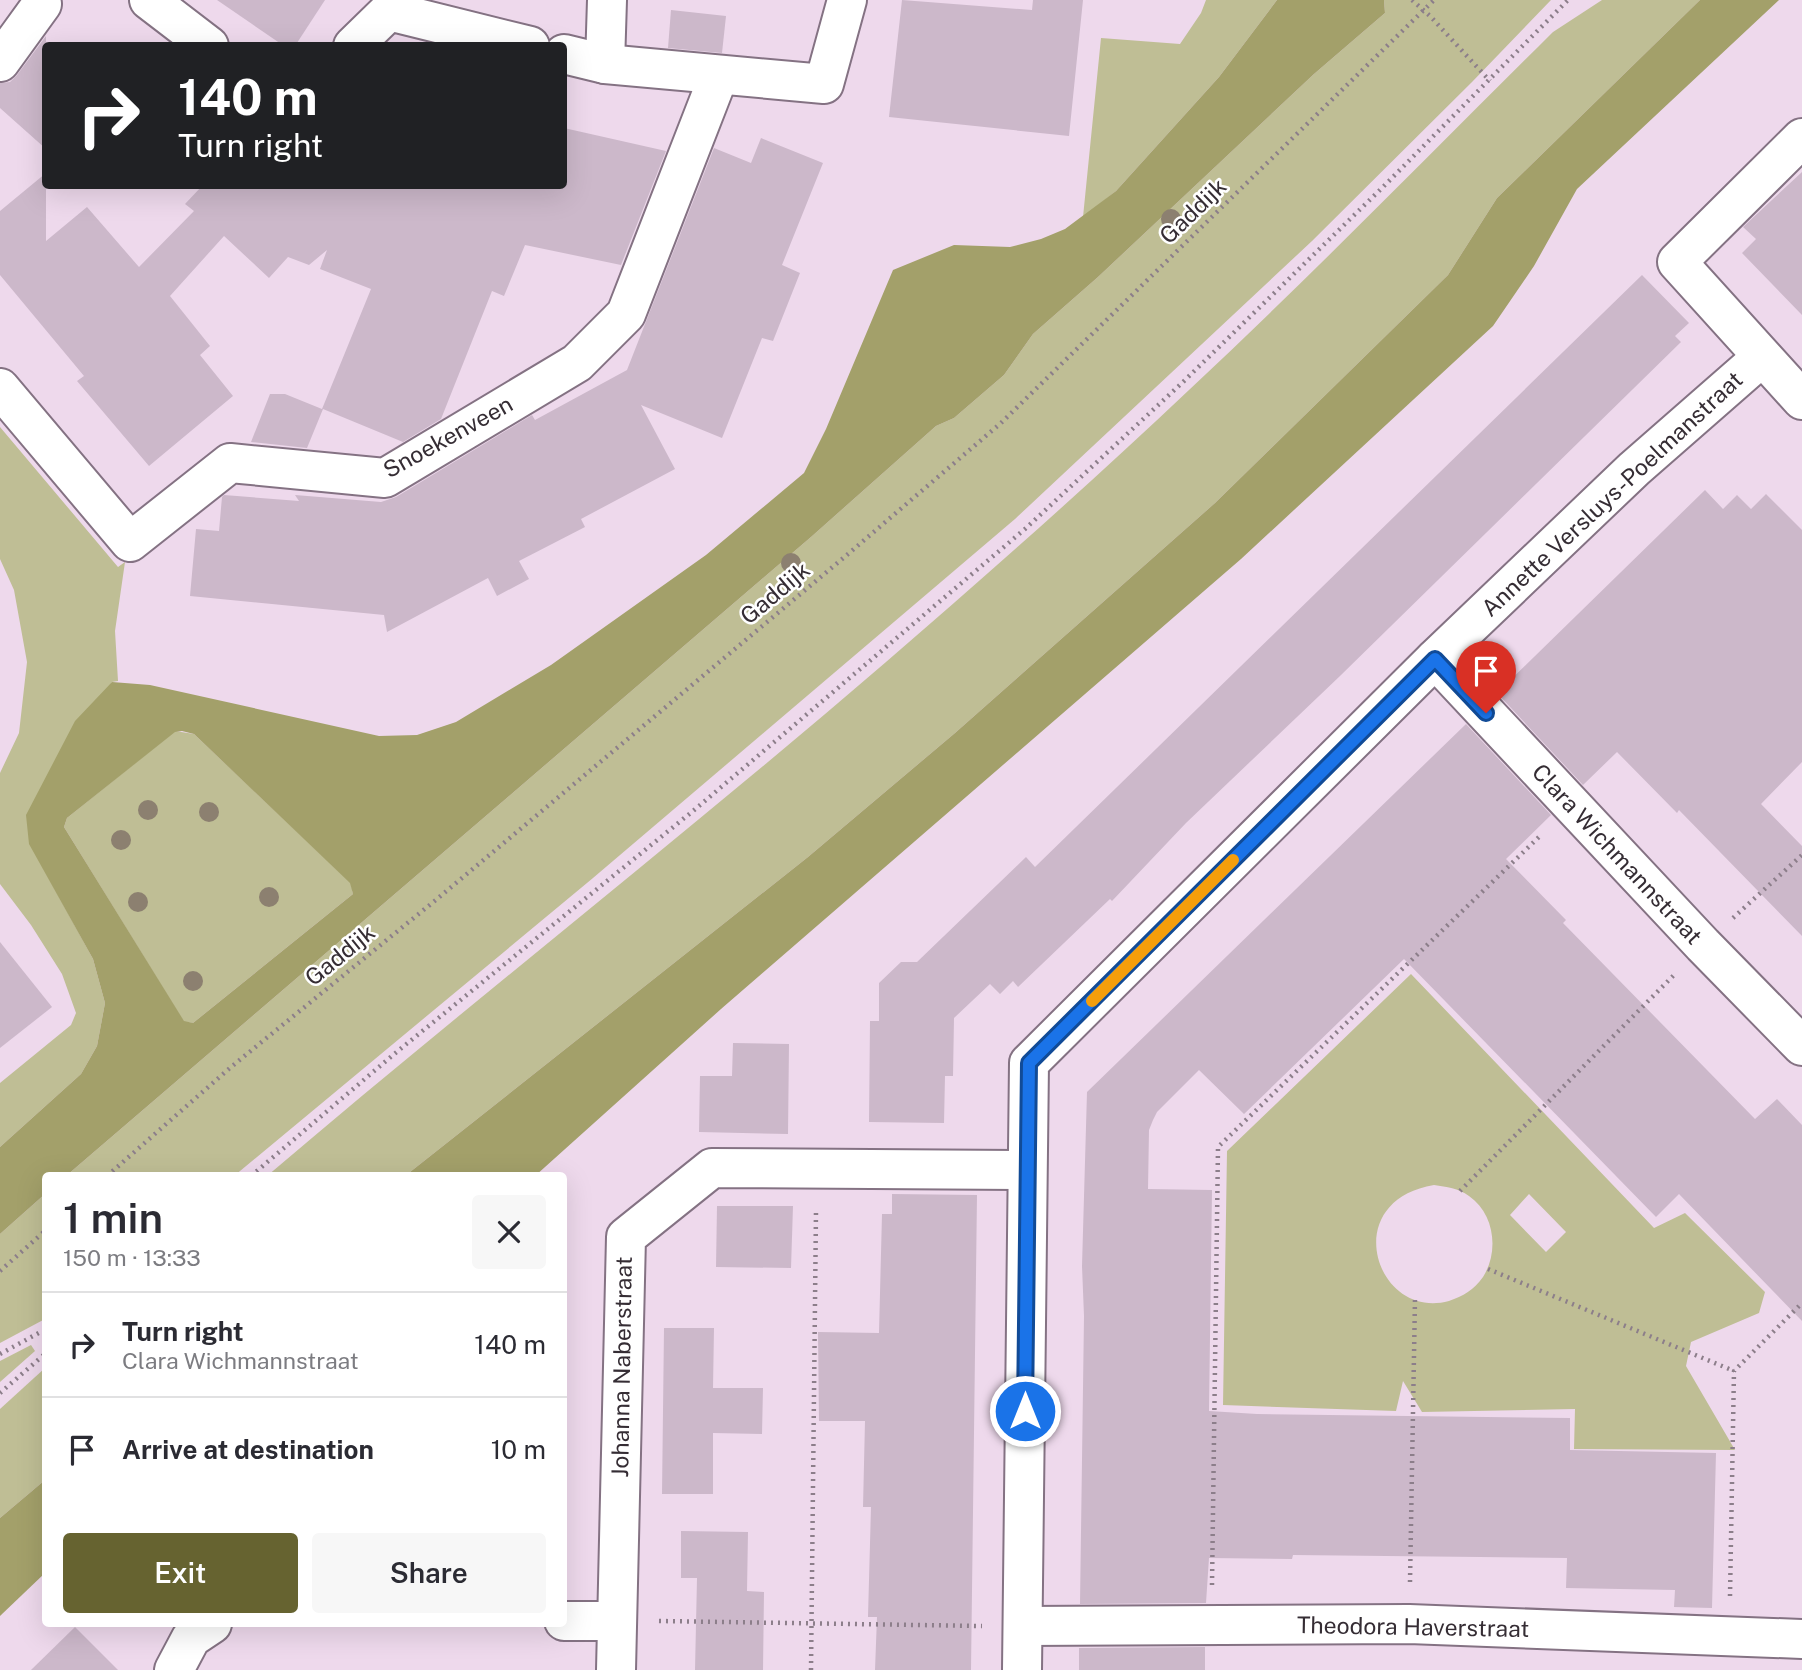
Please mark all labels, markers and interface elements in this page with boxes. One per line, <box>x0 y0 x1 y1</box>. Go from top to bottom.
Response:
text: 140 m <box>178 68 318 126</box>
icon: right <box>63 70 154 161</box>
text: Turn right <box>178 127 323 164</box>
street label: Gaddijk <box>1154 172 1232 249</box>
street label: Annette Versluys-Poelmanstraat <box>1476 366 1748 622</box>
street label: Snoekenveen <box>378 390 517 483</box>
street label: Gaddijk <box>735 556 815 629</box>
pin <box>1456 641 1516 713</box>
icon: arrive <box>1467 652 1505 690</box>
street label: Clara Wichmannstraat <box>1527 758 1708 949</box>
street label: Gaddijk <box>299 918 380 991</box>
text: 1 min <box>63 1193 163 1242</box>
button: close <box>472 1195 546 1269</box>
text: 150 m · 13:33 <box>63 1244 201 1271</box>
street label: Johanna Naberstraat <box>606 1256 637 1478</box>
text: Turn right <box>122 1316 244 1347</box>
icon: right <box>63 1326 101 1364</box>
text: 140 m <box>474 1329 546 1360</box>
text: Clara Wichmannstraat <box>122 1347 359 1374</box>
position arrow <box>988 1374 1062 1448</box>
icon: arrive <box>63 1431 101 1469</box>
text: Arrive at destination <box>122 1434 374 1465</box>
text: 10 m <box>491 1434 546 1465</box>
button: Exit <box>63 1533 298 1613</box>
button: Share <box>312 1533 546 1613</box>
street label: Theodora Haverstraat <box>1297 1611 1529 1642</box>

